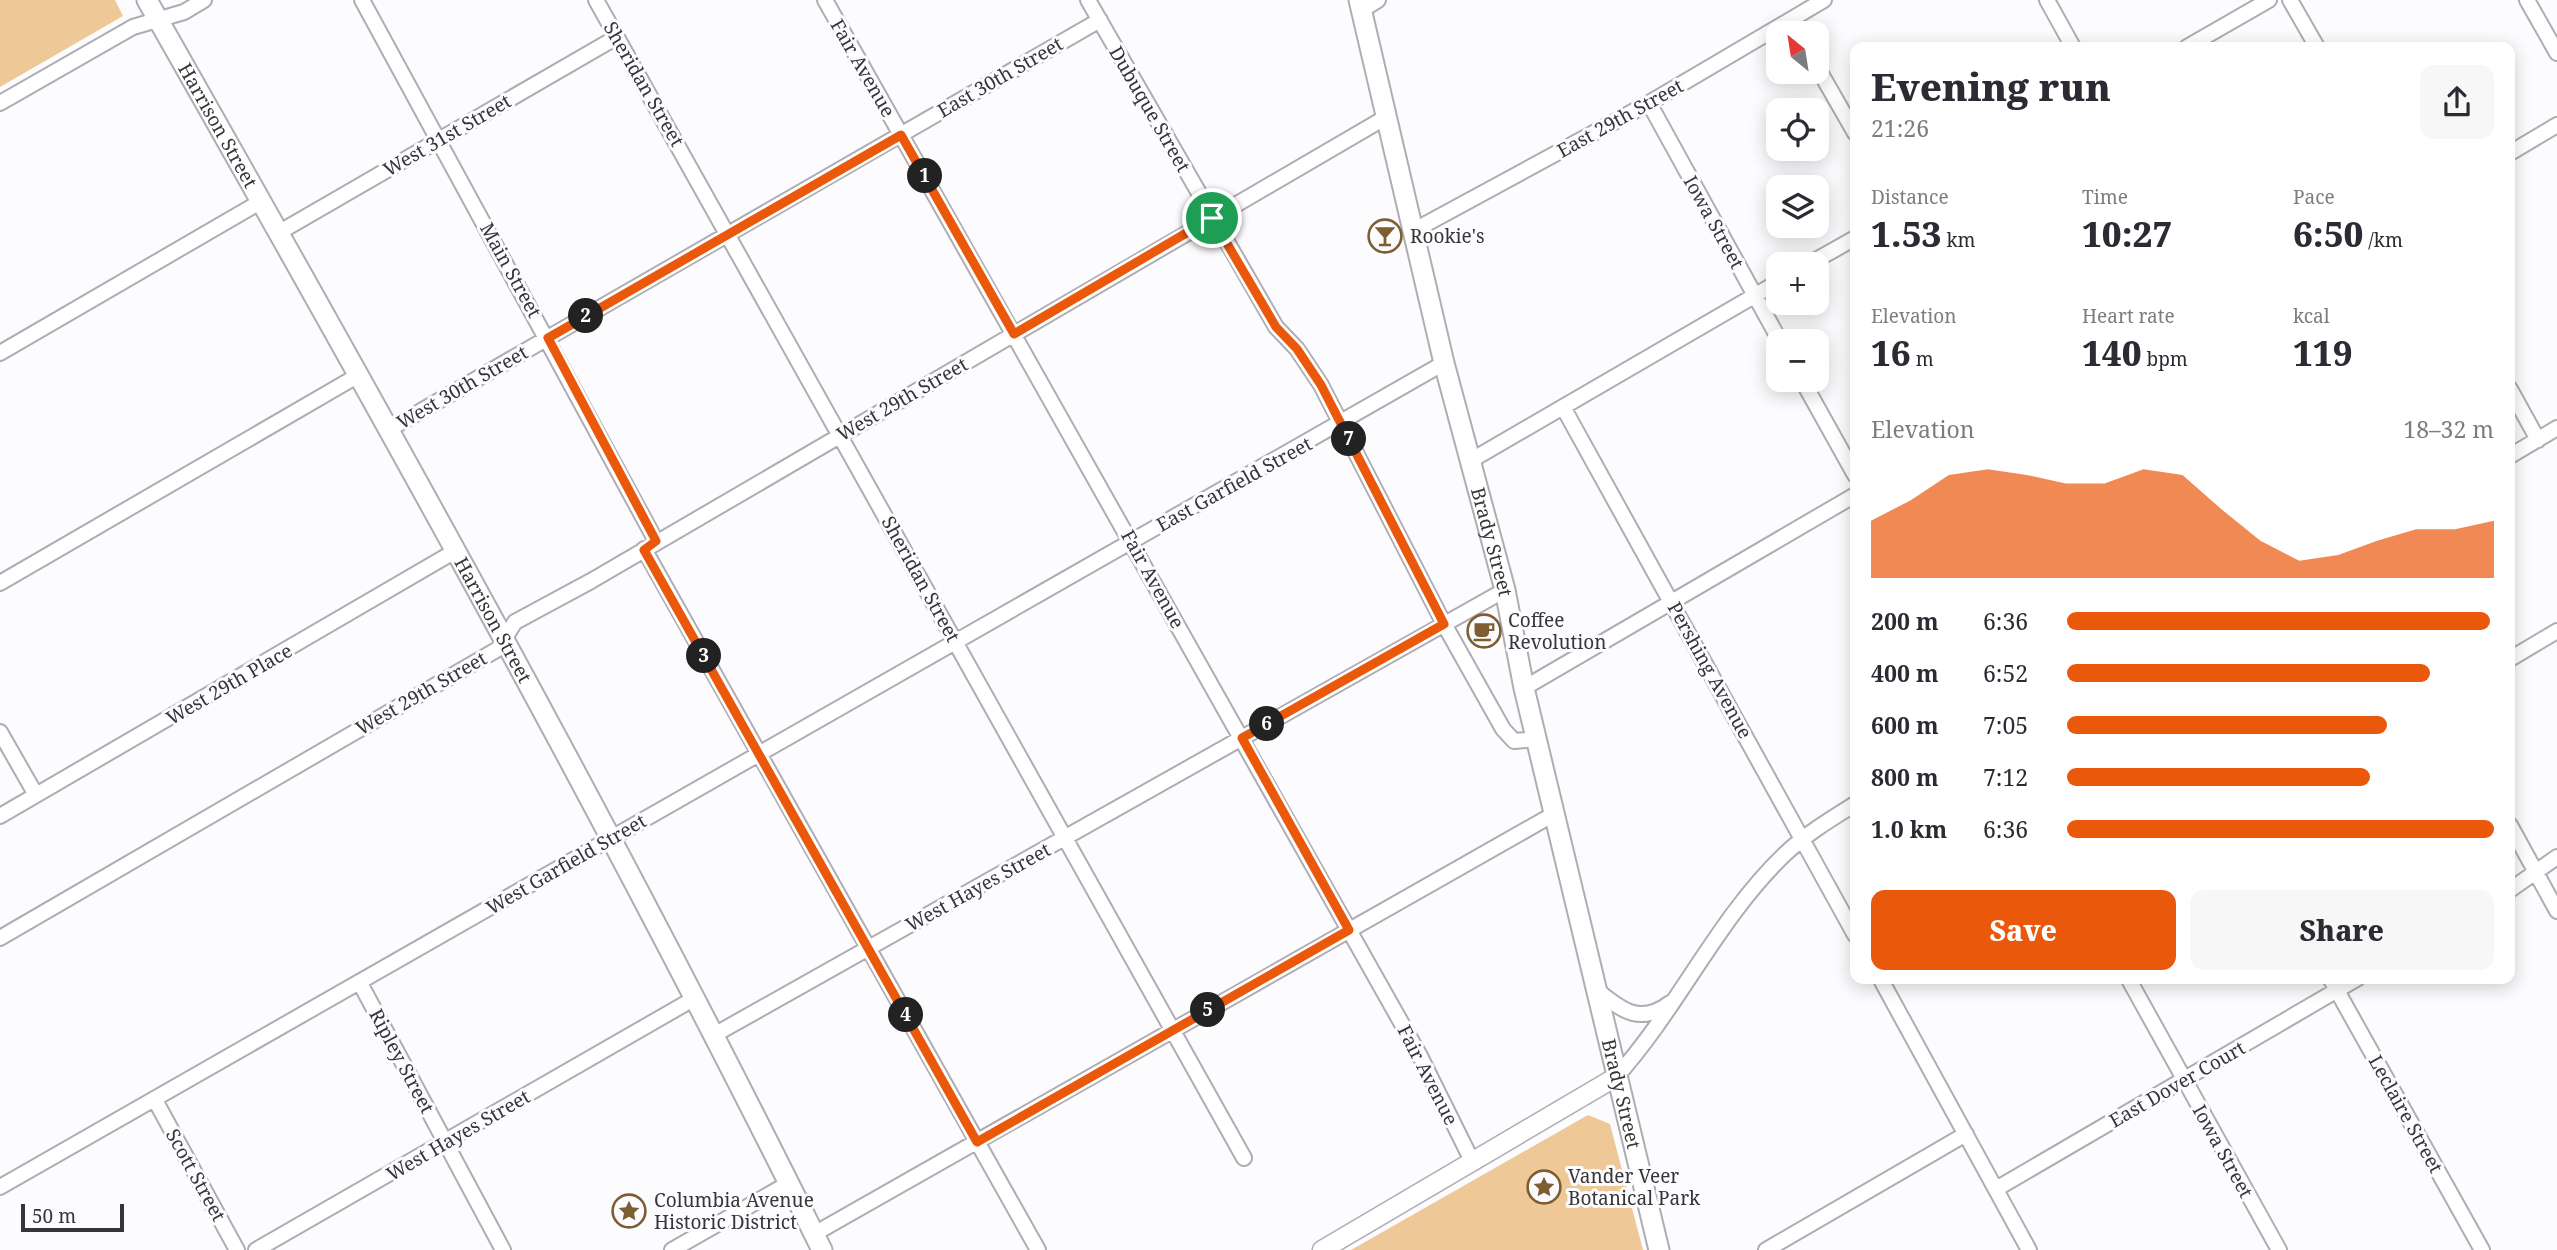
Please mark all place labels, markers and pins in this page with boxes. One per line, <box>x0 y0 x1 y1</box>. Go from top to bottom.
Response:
pin: 1 <box>908 158 942 194</box>
pin <box>1182 188 1242 248</box>
bar icon: Rookie's <box>1366 217 1404 255</box>
place label: Rookie's <box>1410 223 1485 249</box>
pin: 2 <box>568 298 604 334</box>
pin: 7 <box>1332 422 1366 457</box>
place label: Coffee Revolution <box>1508 607 1607 655</box>
cafe icon: Coffee Revolution <box>1465 612 1503 650</box>
pin: 3 <box>686 638 722 674</box>
pin: 6 <box>1250 706 1284 742</box>
pin: 5 <box>1190 992 1226 1028</box>
pin: 4 <box>888 998 923 1032</box>
place label: Vander Veer Botanical Park <box>1568 1163 1701 1211</box>
place icon: Vander Veer Botanical Park <box>1525 1168 1563 1206</box>
place label: Columbia Avenue Historic District <box>654 1187 814 1235</box>
place icon: Columbia Avenue Historic District <box>610 1192 648 1230</box>

